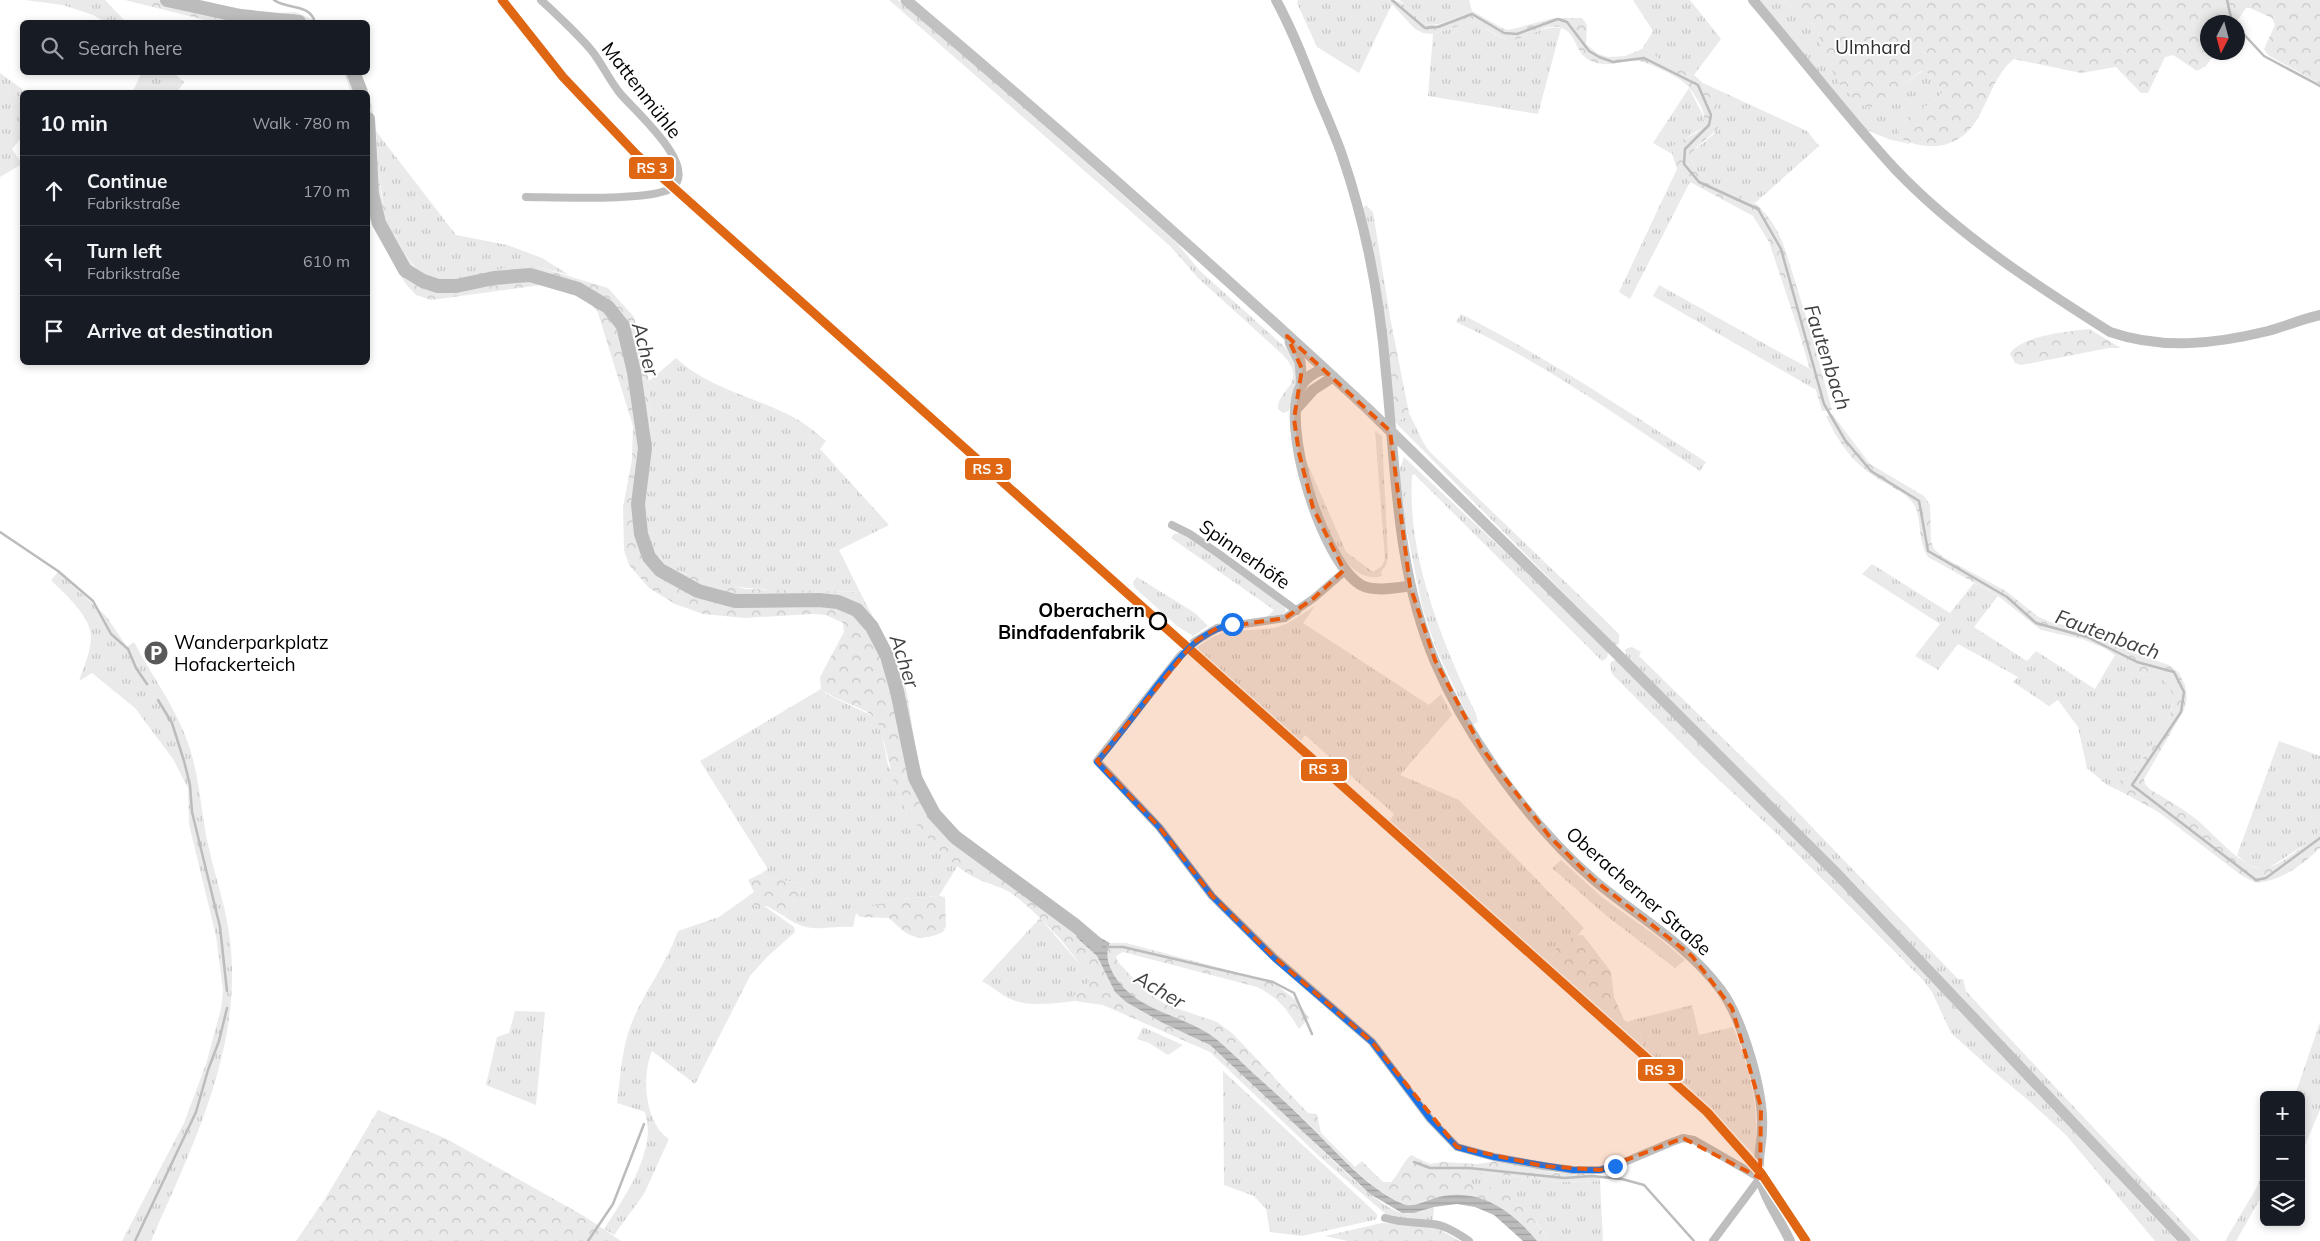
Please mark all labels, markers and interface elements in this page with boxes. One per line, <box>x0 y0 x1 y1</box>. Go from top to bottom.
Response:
north arrow <box>2200 15 2245 60</box>
search box <box>20 20 370 75</box>
icon: search <box>38 34 66 62</box>
park label: Ulmhard <box>1835 35 1911 59</box>
text: Search here <box>78 36 182 60</box>
street label: Mattenmühle <box>597 37 687 143</box>
text: 10 min <box>40 110 108 136</box>
text: Walk · 780 m <box>252 113 350 133</box>
line badge: RS 3 <box>628 156 675 180</box>
text: RS 3 <box>636 159 668 177</box>
text: Continue <box>87 169 167 193</box>
icon: ahead <box>40 177 68 205</box>
text: 170 m <box>303 181 350 201</box>
text: Fabrikstraße <box>87 193 180 213</box>
text: Turn left <box>87 239 162 263</box>
icon: left <box>40 247 68 275</box>
text: 610 m <box>303 251 350 271</box>
text: Fabrikstraße <box>87 263 180 283</box>
water label: Fautenbach <box>1799 301 1857 413</box>
icon: arrive <box>40 317 68 345</box>
text: Arrive at destination <box>87 319 273 343</box>
water label: Acher <box>627 319 665 379</box>
line badge: RS 3 <box>964 457 1012 481</box>
text: RS 3 <box>972 460 1004 478</box>
street label: Spinnerhöfe <box>1195 514 1295 594</box>
place label: Oberachern Bindfadenfabrik <box>998 598 1145 644</box>
water label: Fautenbach <box>2052 604 2164 664</box>
marker: Oberachern Bindfadenfabrik <box>1149 612 1167 630</box>
route start <box>1221 613 1244 636</box>
place label: Wanderparkplatz Hofackerteich <box>174 630 329 676</box>
water label: Acher <box>884 630 926 691</box>
parking icon: Wanderparkplatz Hofackerteich <box>143 640 169 666</box>
line badge: RS 3 <box>1300 758 1348 782</box>
text: RS 3 <box>1308 760 1340 778</box>
street label: Oberacherner Straße <box>1561 821 1717 961</box>
water label: Acher <box>1129 964 1190 1014</box>
line badge: RS 3 <box>1637 1058 1684 1082</box>
text: RS 3 <box>1644 1061 1676 1079</box>
map controls <box>2260 1091 2305 1226</box>
button: + <box>2260 1091 2305 1136</box>
button: − <box>2260 1136 2305 1181</box>
route end <box>1604 1155 1627 1178</box>
button: layers <box>2260 1181 2305 1226</box>

